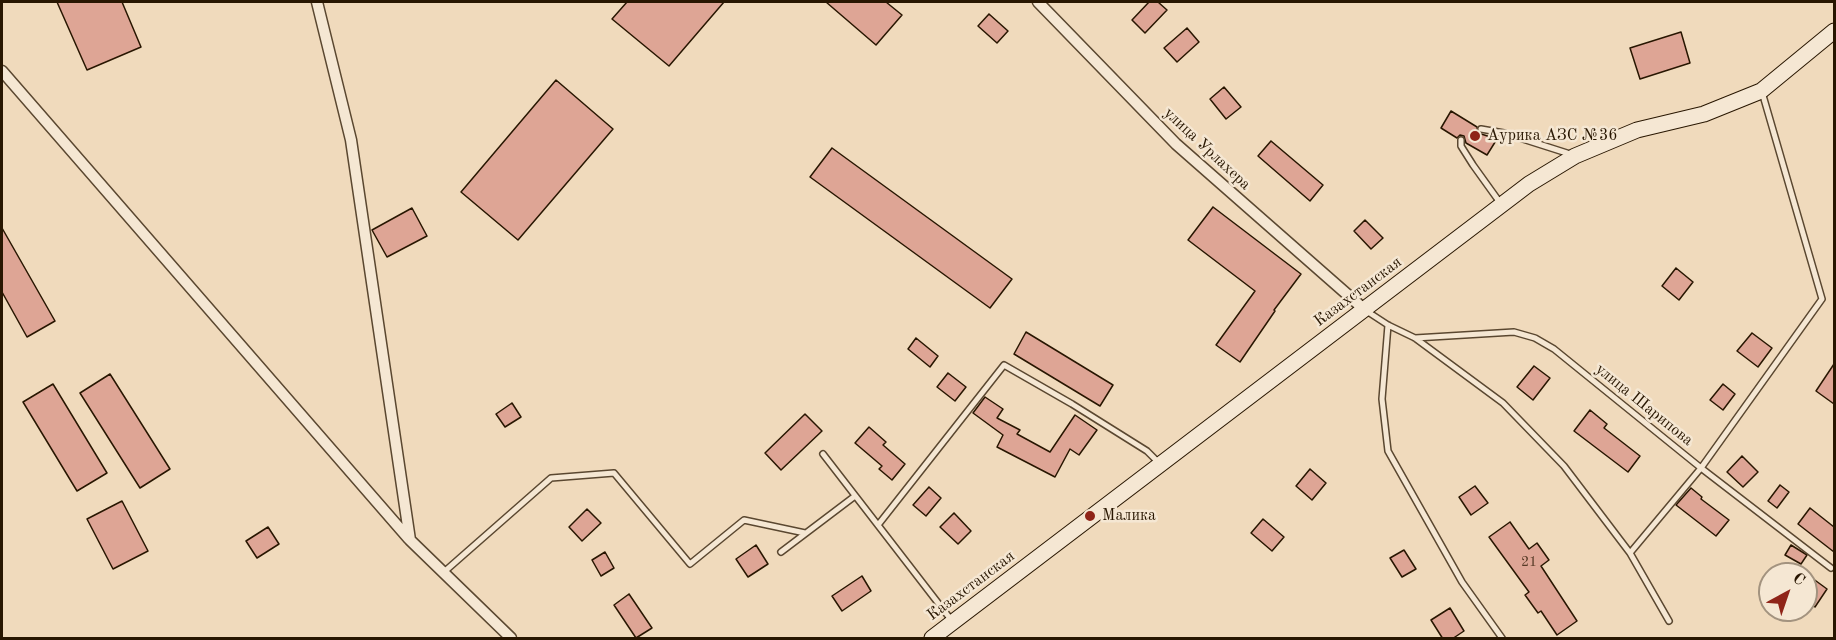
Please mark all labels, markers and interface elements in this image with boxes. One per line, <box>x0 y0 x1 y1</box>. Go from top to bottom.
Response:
street label: улица Урлахера <box>1159 104 1255 194</box>
place label: Аурика АЗС №36 <box>1487 126 1618 146</box>
marker: Аурика АЗС №36 <box>1468 129 1482 143</box>
street label: Казахстанская <box>1310 253 1406 331</box>
street label: улица Шарипова <box>1591 360 1697 450</box>
place label: Малика <box>1102 506 1156 526</box>
marker: Малика <box>1083 509 1097 523</box>
street label: Казахстанская <box>923 547 1019 625</box>
house number: 21 <box>1521 554 1537 570</box>
north arrow <box>1758 562 1818 622</box>
text: С <box>1789 570 1807 589</box>

